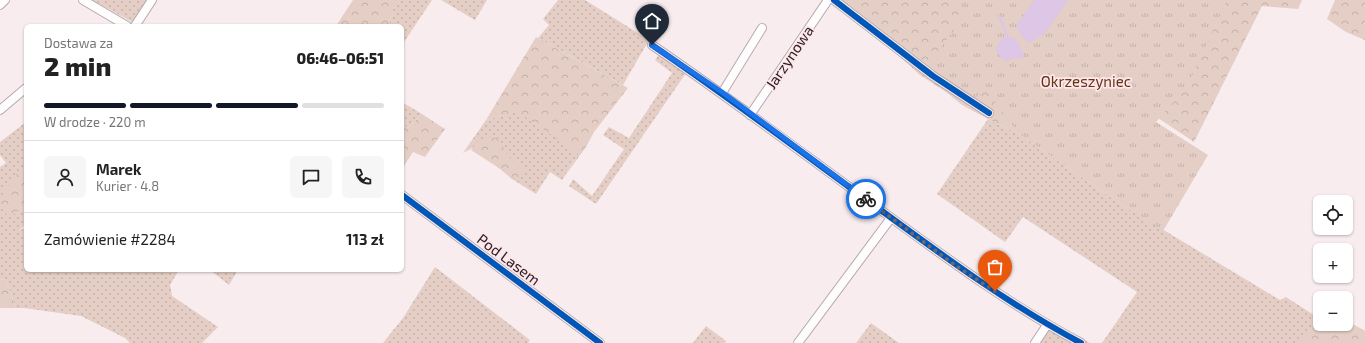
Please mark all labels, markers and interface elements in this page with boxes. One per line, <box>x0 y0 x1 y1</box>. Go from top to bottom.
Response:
pin <box>635 4 669 45</box>
icon: home <box>641 10 663 32</box>
street label: Jarzynowa <box>761 22 817 92</box>
text: Dostawa za <box>44 35 113 51</box>
text: 06:46–06:51 <box>297 49 384 67</box>
text: 2 min <box>44 50 111 81</box>
park label: Okrzeszyniec <box>1041 72 1131 90</box>
text: W drodze · 220 m <box>44 114 146 130</box>
button: person <box>44 156 86 198</box>
button: chat <box>290 156 332 198</box>
button: phone <box>342 156 384 198</box>
text: Marek <box>96 160 141 178</box>
text: Kurier · 4.8 <box>96 178 159 194</box>
courier <box>846 179 886 219</box>
icon: bike <box>855 188 877 210</box>
map controls <box>1313 195 1353 331</box>
button: locate <box>1313 195 1353 235</box>
text: Zamówienie #2284 <box>44 230 176 248</box>
text: 113 zł <box>346 230 384 248</box>
street label: Pod Lasem <box>474 230 544 288</box>
button: + <box>1313 243 1353 283</box>
pin <box>978 250 1012 291</box>
icon: bag <box>984 256 1006 278</box>
button: − <box>1313 291 1353 331</box>

